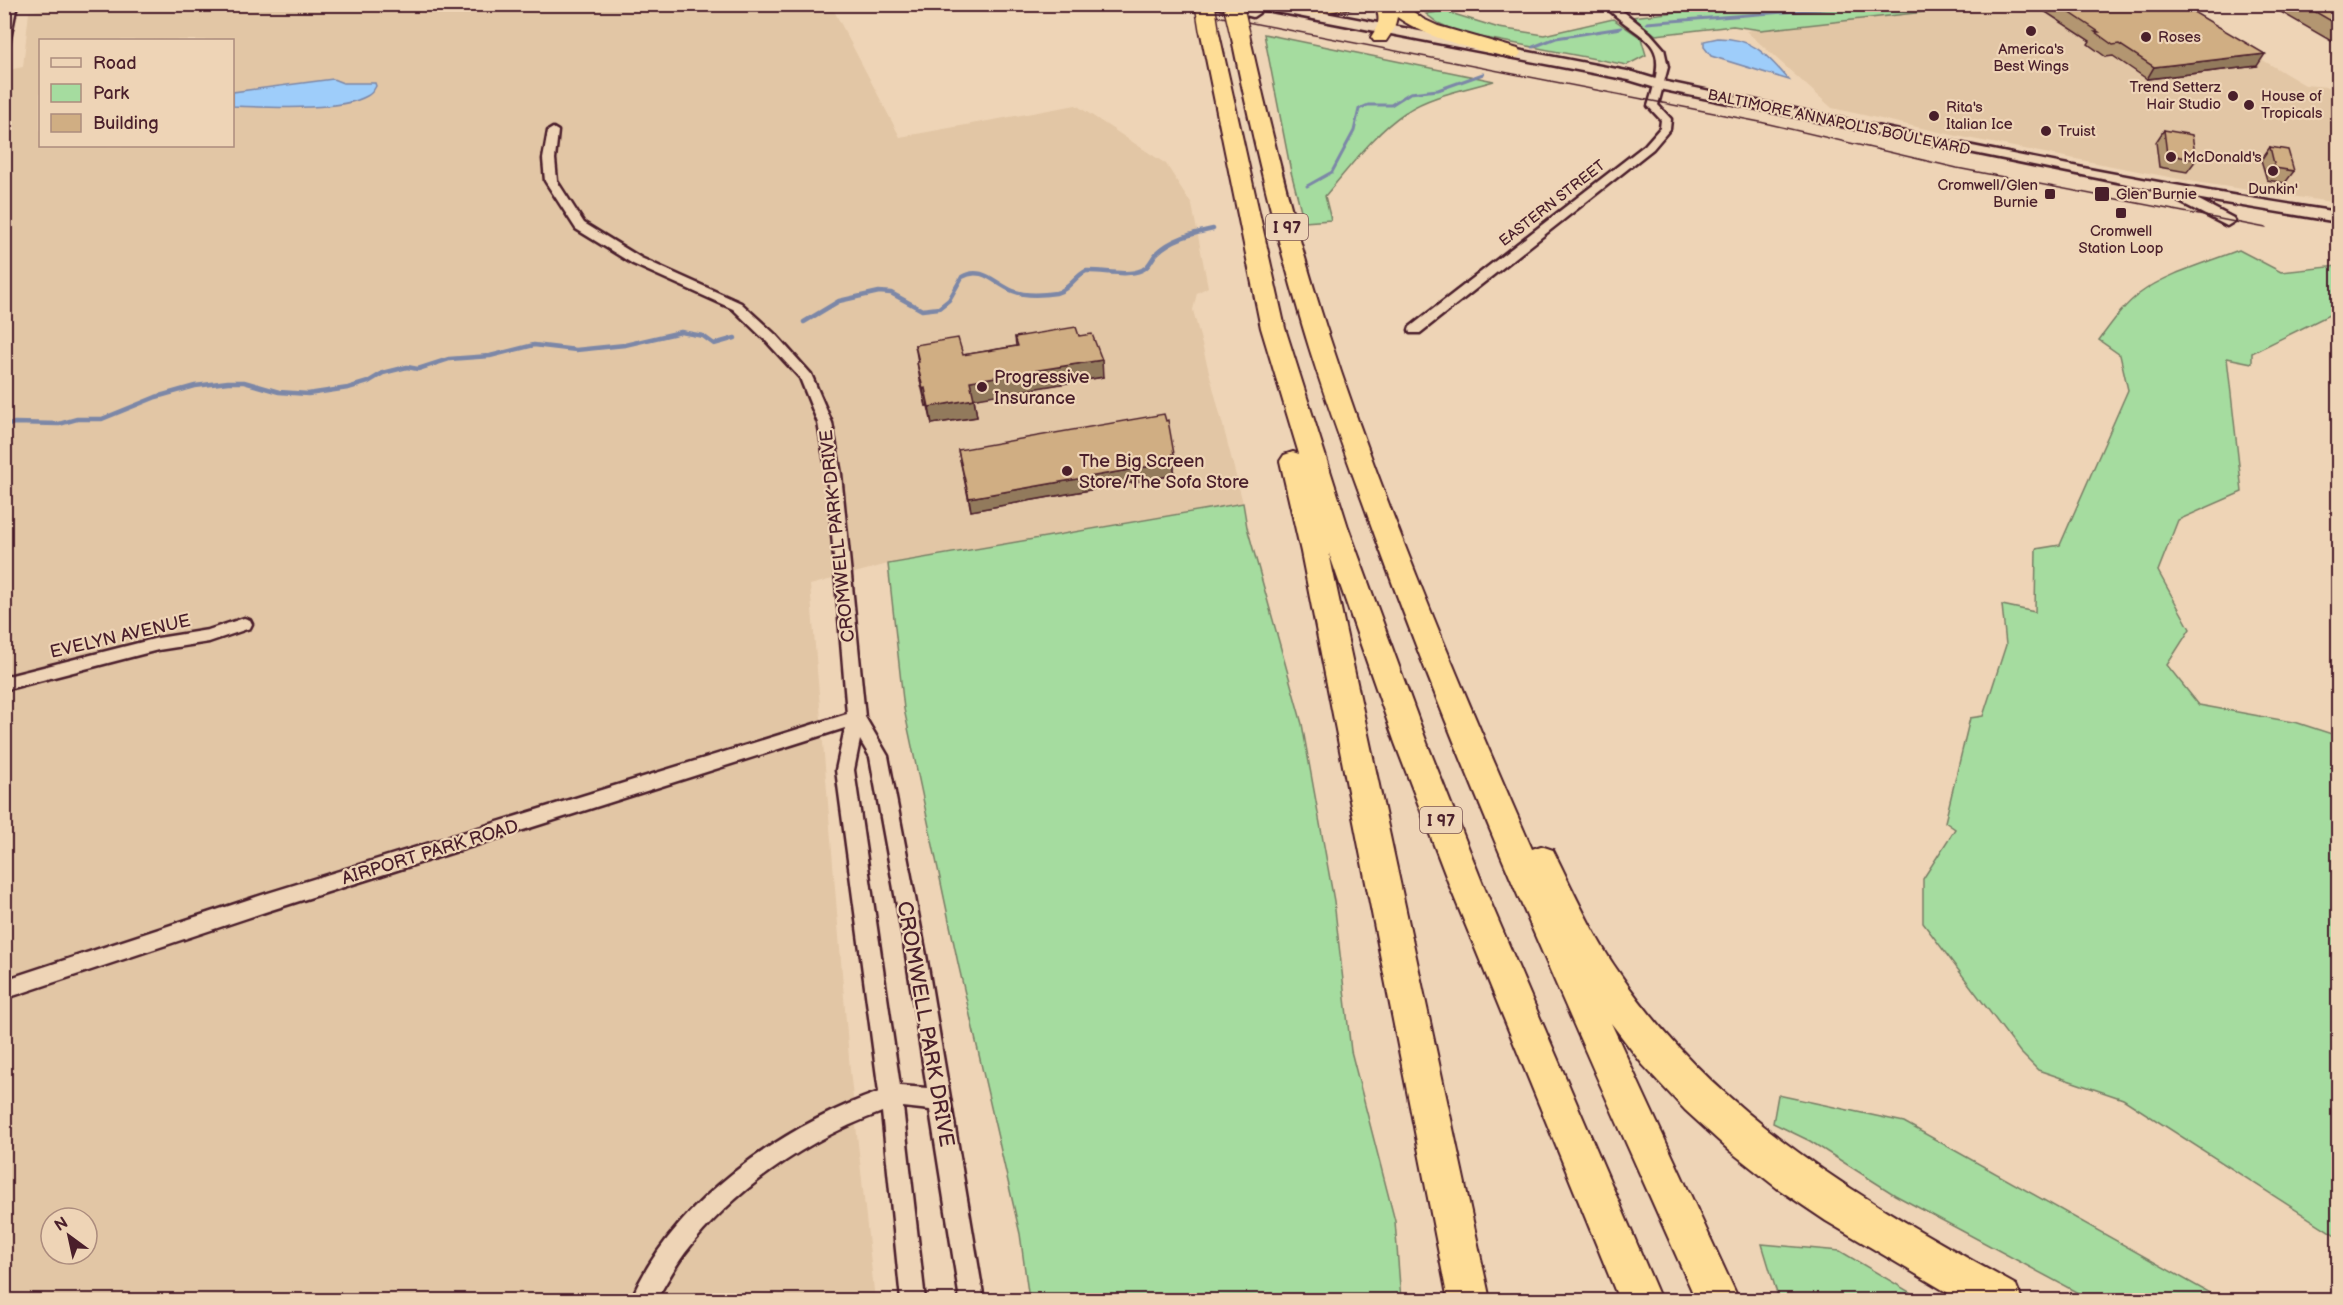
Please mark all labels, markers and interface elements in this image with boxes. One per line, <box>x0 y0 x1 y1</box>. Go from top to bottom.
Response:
marker: America's Best Wings <box>2024 24 2038 38</box>
place label: Roses <box>2158 28 2202 47</box>
marker: Roses <box>2139 30 2153 44</box>
legend <box>39 39 234 147</box>
place label: America's Best Wings <box>1993 40 2069 76</box>
text: Road <box>93 53 137 74</box>
place label: Trend Setterz Hair Studio <box>2129 78 2222 114</box>
text: Park <box>93 83 129 104</box>
street label: BALTIMORE ANNAPOLIS BOULEVARD <box>1706 85 1972 160</box>
place label: House of Tropicals <box>2261 87 2323 123</box>
marker: Trend Setterz Hair Studio <box>2226 89 2240 103</box>
place label: Rita's Italian Ice <box>1946 98 2013 134</box>
marker: House of Tropicals <box>2242 98 2256 112</box>
marker: Rita's Italian Ice <box>1927 109 1941 123</box>
text: Building <box>93 113 159 134</box>
place label: Truist <box>2058 122 2096 141</box>
marker: Truist <box>2039 124 2053 138</box>
place label: McDonald's <box>2183 148 2262 167</box>
marker: McDonald's <box>2164 150 2178 164</box>
street label: EASTERN STREET <box>1495 156 1609 251</box>
marker: Dunkin' <box>2266 164 2280 178</box>
place label: Cromwell/Glen Burnie <box>1937 176 2038 212</box>
place label: Dunkin' <box>2248 180 2298 199</box>
marker: Glen Burnie <box>2093 185 2111 203</box>
place label: Glen Burnie <box>2116 185 2197 204</box>
marker: Cromwell/Glen Burnie <box>2043 187 2057 201</box>
marker: Cromwell Station Loop <box>2114 206 2128 220</box>
road number: I 97 <box>1266 214 1308 240</box>
place label: Cromwell Station Loop <box>2079 222 2164 258</box>
place label: Progressive Insurance <box>994 367 1090 409</box>
marker: Progressive Insurance <box>975 380 989 394</box>
street label: CROMWELL PARK DRIVE <box>816 428 859 643</box>
place label: The Big Screen Store/The Sofa Store <box>1079 451 1249 493</box>
marker: The Big Screen Store/The Sofa Store <box>1060 464 1074 478</box>
street label: EVELYN AVENUE <box>48 610 193 663</box>
road number: I 97 <box>1420 807 1462 833</box>
street label: AIRPORT PARK ROAD <box>339 816 521 889</box>
street label: CROMWELL PARK DRIVE <box>892 899 959 1149</box>
north arrow <box>39 1206 99 1266</box>
text: N <box>51 1213 72 1236</box>

